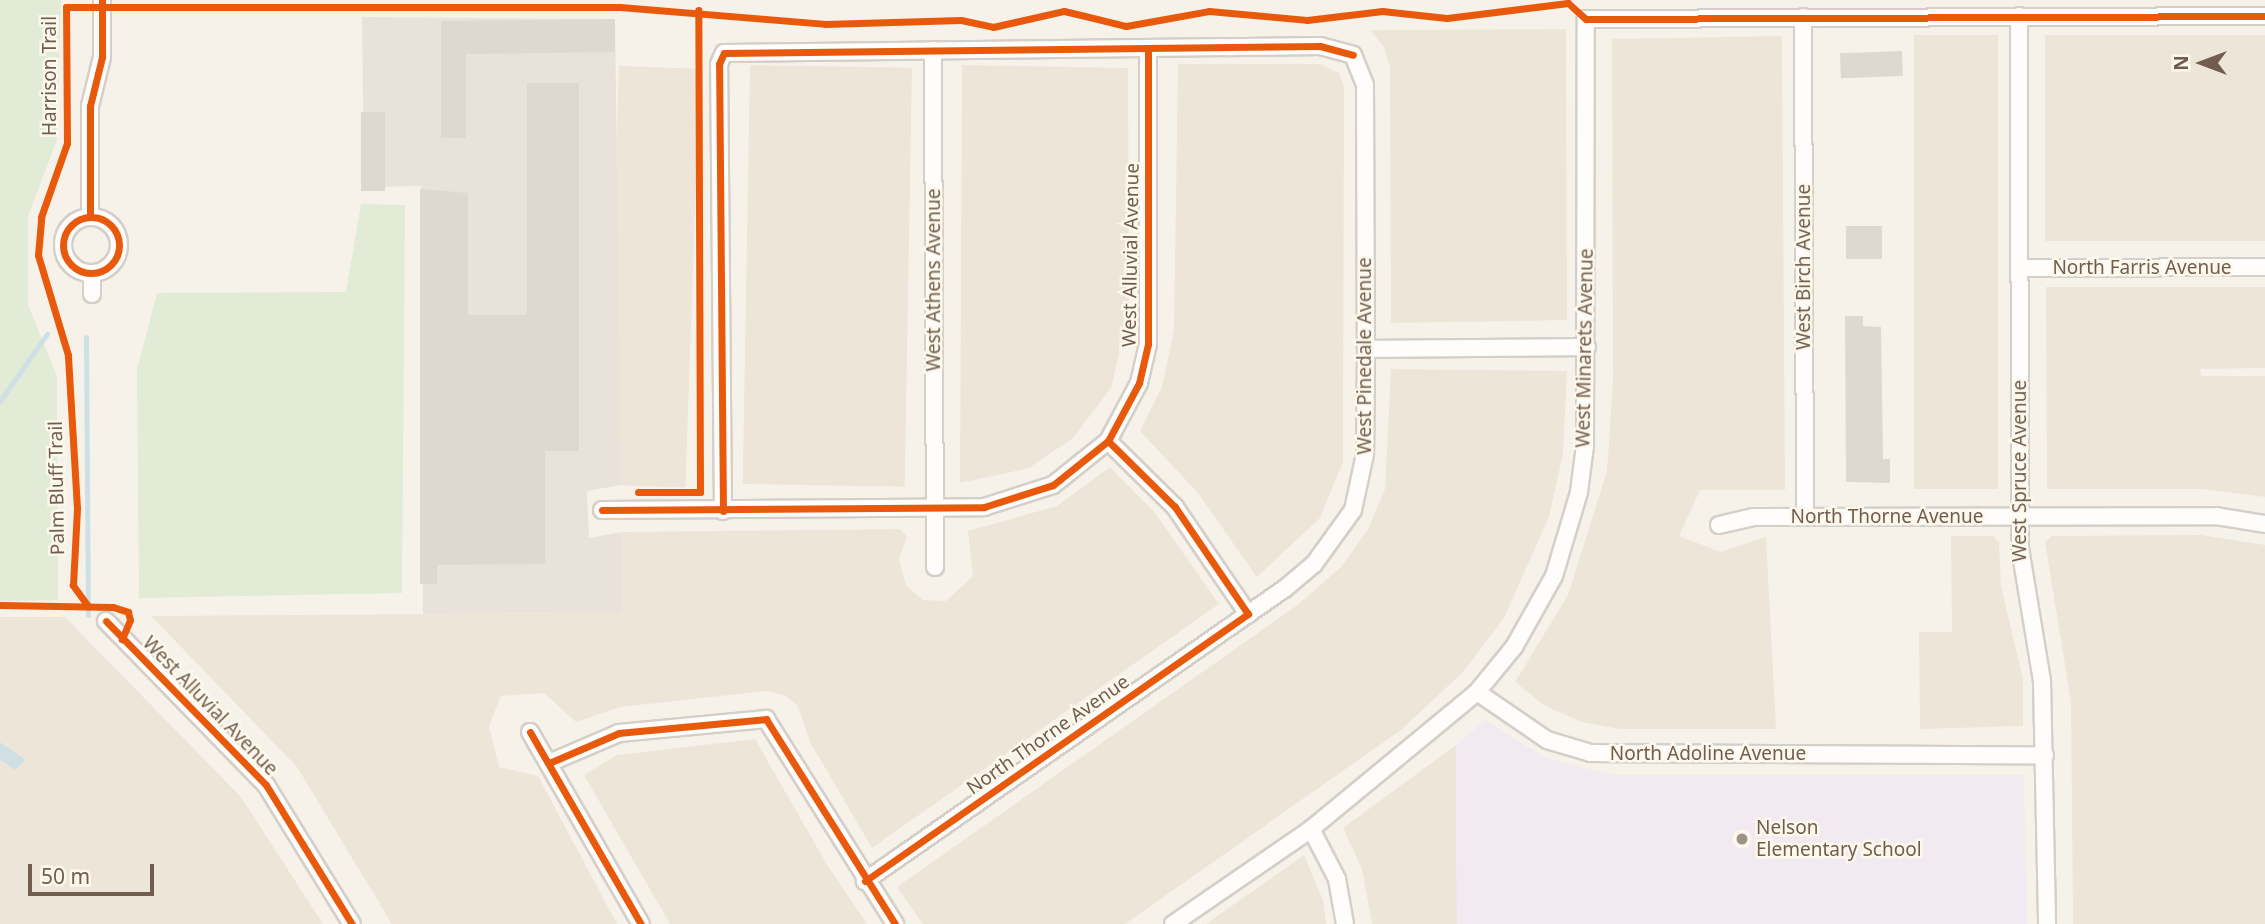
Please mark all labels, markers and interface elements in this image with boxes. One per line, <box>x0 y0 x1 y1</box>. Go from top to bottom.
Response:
street label: Harrison Trail <box>39 16 61 136</box>
north arrow <box>2167 28 2237 98</box>
text: N <box>2168 55 2194 71</box>
street label: West Alluvial Avenue <box>1118 163 1144 347</box>
street label: West Birch Avenue <box>1793 184 1815 350</box>
street label: West Athens Avenue <box>923 189 945 371</box>
street label: West Minarets Avenue <box>1572 248 1598 448</box>
street label: West Pinedale Avenue <box>1354 257 1376 455</box>
street label: North Farris Avenue <box>2052 257 2232 279</box>
street label: West Spruce Avenue <box>2009 380 2031 562</box>
street label: Palm Bluff Trail <box>44 421 70 555</box>
street label: North Thorne Avenue <box>1790 506 1984 528</box>
street label: West Alluvial Avenue <box>138 632 282 780</box>
street label: North Thorne Avenue <box>962 670 1134 800</box>
street label: North Adoline Avenue <box>1610 743 1806 765</box>
place label: Nelson Elementary School <box>1756 817 1922 861</box>
marker: Nelson Elementary School <box>1734 831 1750 847</box>
scale bar <box>32 850 158 894</box>
text: 50 m <box>41 862 90 890</box>

